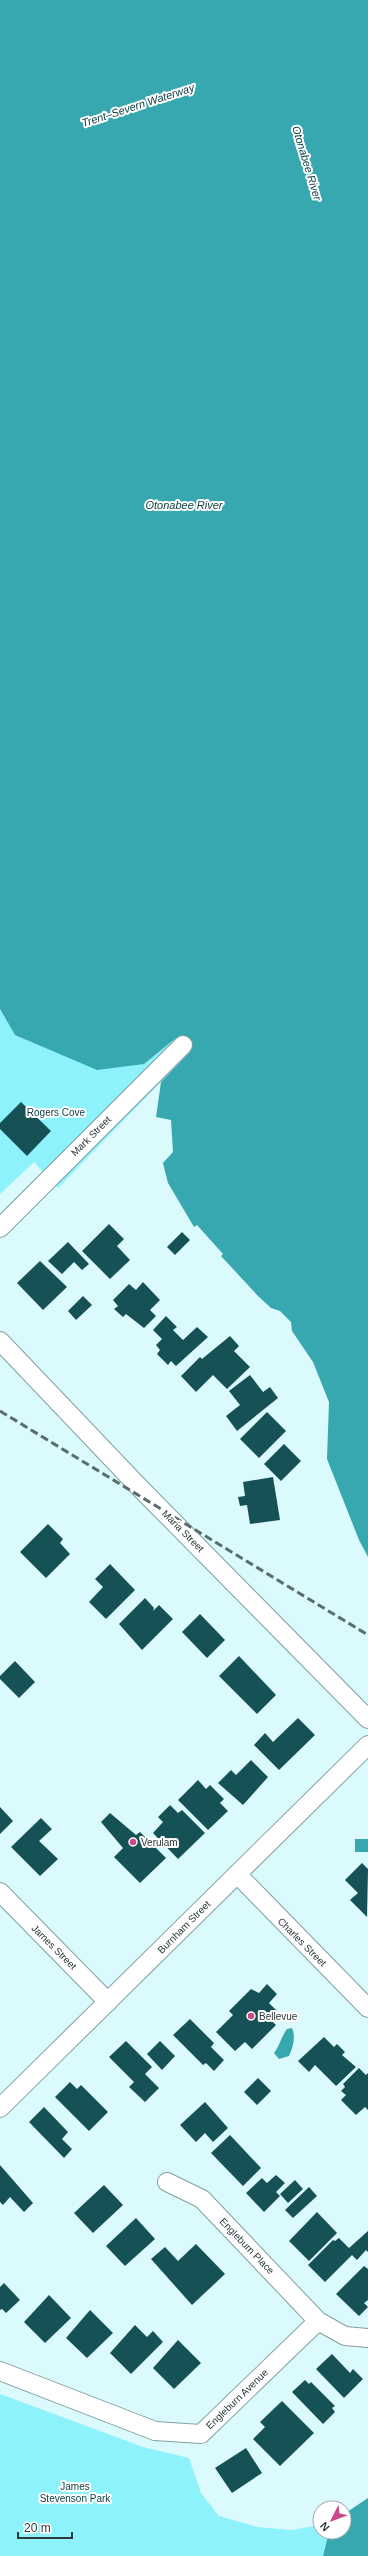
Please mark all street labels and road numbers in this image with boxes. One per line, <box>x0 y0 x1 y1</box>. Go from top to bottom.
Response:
street label: Mark Street <box>69 1114 113 1158</box>
street label: Maria Street <box>160 1508 206 1554</box>
street label: Burnham Street <box>155 1898 213 1956</box>
street label: Charles Street <box>276 1916 329 1969</box>
street label: James Street <box>29 1922 79 1972</box>
street label: Engleburn Place <box>218 2216 277 2277</box>
street label: Engleburn Avenue <box>204 2366 270 2431</box>

